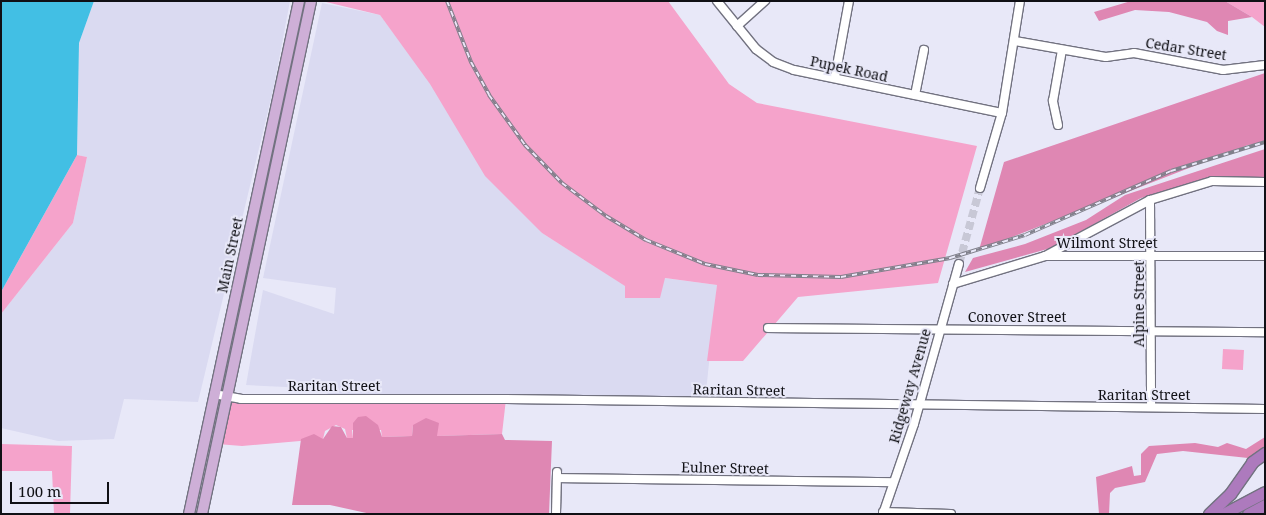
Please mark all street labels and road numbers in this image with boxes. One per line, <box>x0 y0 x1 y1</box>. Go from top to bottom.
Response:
street label: Cedar Street <box>1144 34 1228 64</box>
street label: Pupek Road <box>809 53 889 85</box>
street label: Main Street <box>214 215 246 295</box>
street label: Wilmont Street <box>1056 235 1158 251</box>
street label: Alpine Street <box>1131 261 1147 347</box>
street label: Conover Street <box>968 309 1066 325</box>
street label: Ridgeway Avenue <box>886 327 934 445</box>
street label: Raritan Street <box>288 378 380 394</box>
street label: Raritan Street <box>693 381 785 399</box>
street label: Raritan Street <box>1098 387 1190 403</box>
street label: Eulner Street <box>681 459 769 477</box>

